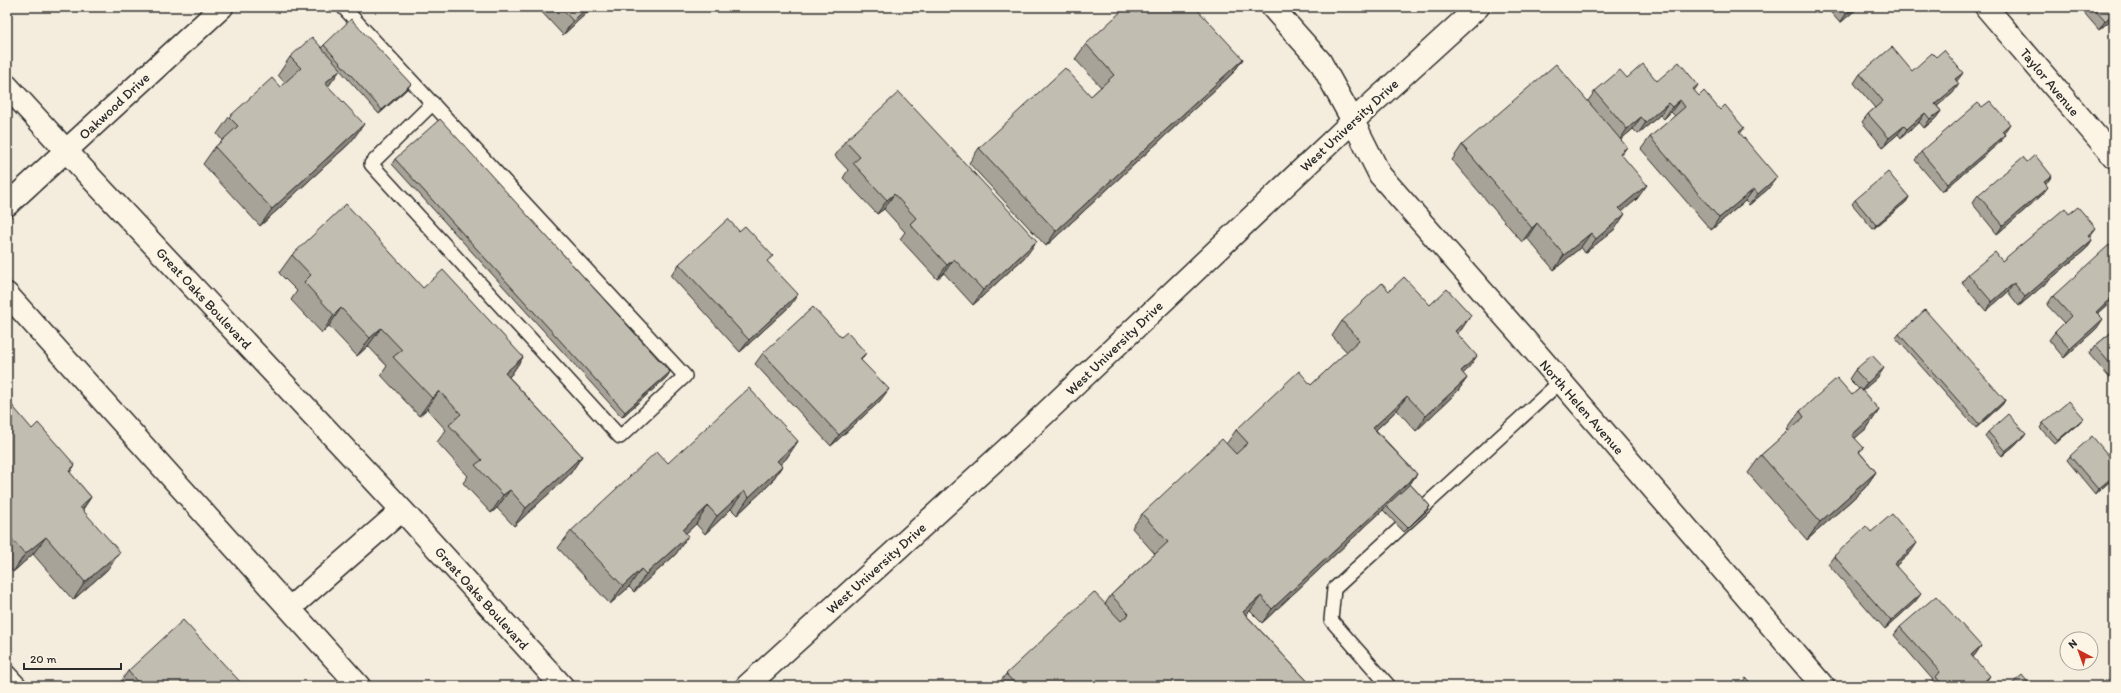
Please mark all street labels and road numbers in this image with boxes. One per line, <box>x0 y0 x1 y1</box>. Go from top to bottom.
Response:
street label: Taylor Avenue <box>2016 45 2083 120</box>
street label: Oakwood Drive <box>75 69 154 143</box>
street label: West University Drive <box>1297 75 1402 175</box>
street label: Great Oaks Boulevard <box>152 244 255 353</box>
street label: West University Drive <box>1062 297 1167 399</box>
street label: North Helen Avenue <box>1536 356 1628 458</box>
street label: West University Drive <box>823 519 930 618</box>
street label: Great Oaks Boulevard <box>431 543 533 654</box>

